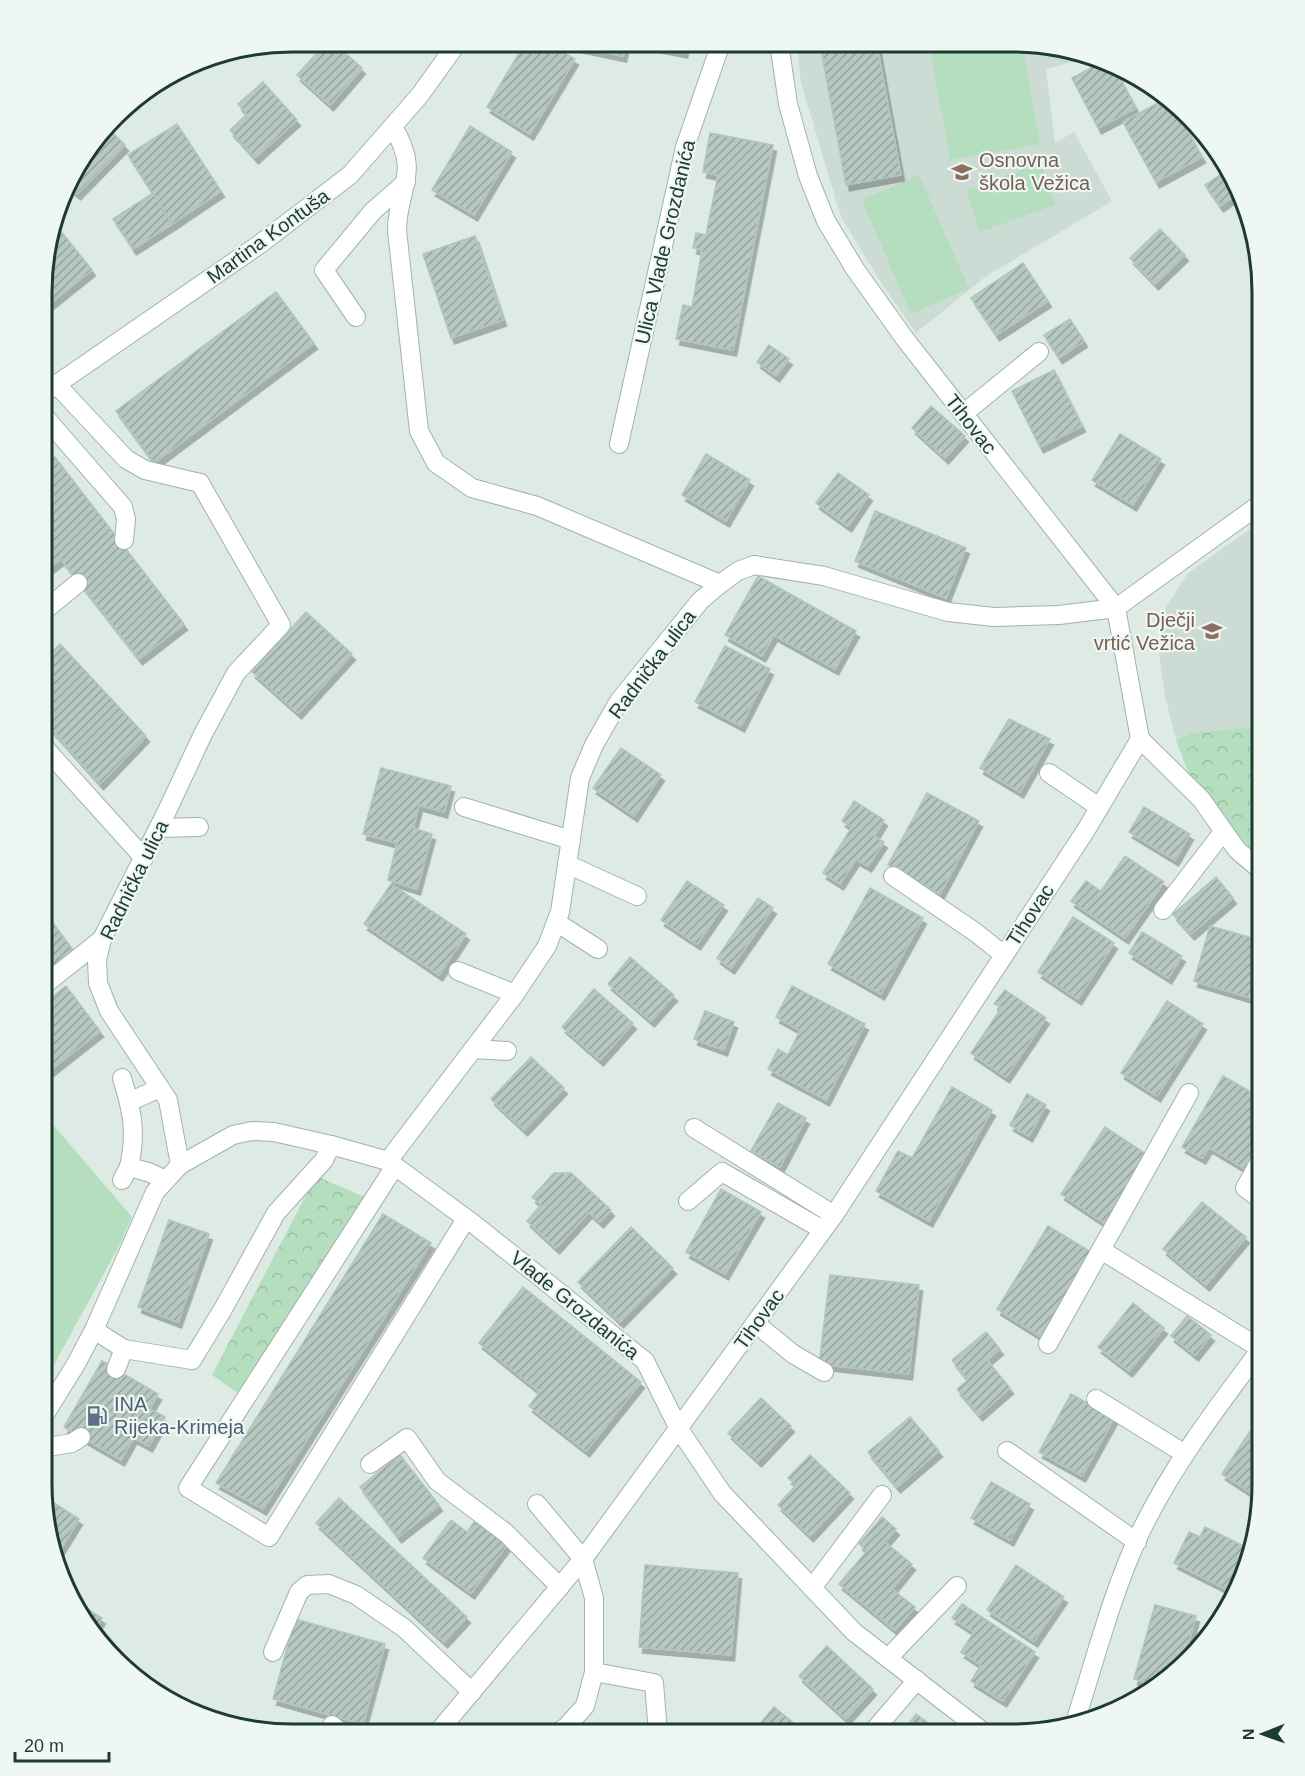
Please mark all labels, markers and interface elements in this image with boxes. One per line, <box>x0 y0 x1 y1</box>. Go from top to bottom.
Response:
street label: Ulica Vlade Grozdanića <box>631 137 699 346</box>
place label: Osnovna škola Vežica <box>979 149 1091 194</box>
school or university icon: Osnovna škola Vežica <box>950 160 974 184</box>
street label: Martina Kontuša <box>203 184 334 288</box>
street label: Tihovac <box>941 390 1001 458</box>
street label: Radnička ulica <box>604 605 700 723</box>
place label: Dječji vrtić Vežica <box>1094 609 1196 654</box>
school or university icon: Dječji vrtić Vežica <box>1200 619 1224 643</box>
street label: Radnička ulica <box>96 816 173 943</box>
street label: Tihovac <box>1002 880 1058 950</box>
street label: Vlade Grozdanića <box>506 1246 644 1364</box>
street label: Tihovac <box>730 1285 788 1353</box>
place label: INA Rijeka-Krimeja <box>114 1393 245 1438</box>
fuel station icon: INA Rijeka-Krimeja <box>85 1404 109 1428</box>
north arrow <box>1233 1704 1293 1764</box>
scale bar <box>15 1725 110 1763</box>
text: N <box>1240 1728 1257 1740</box>
text: 20 m <box>24 1736 64 1756</box>

